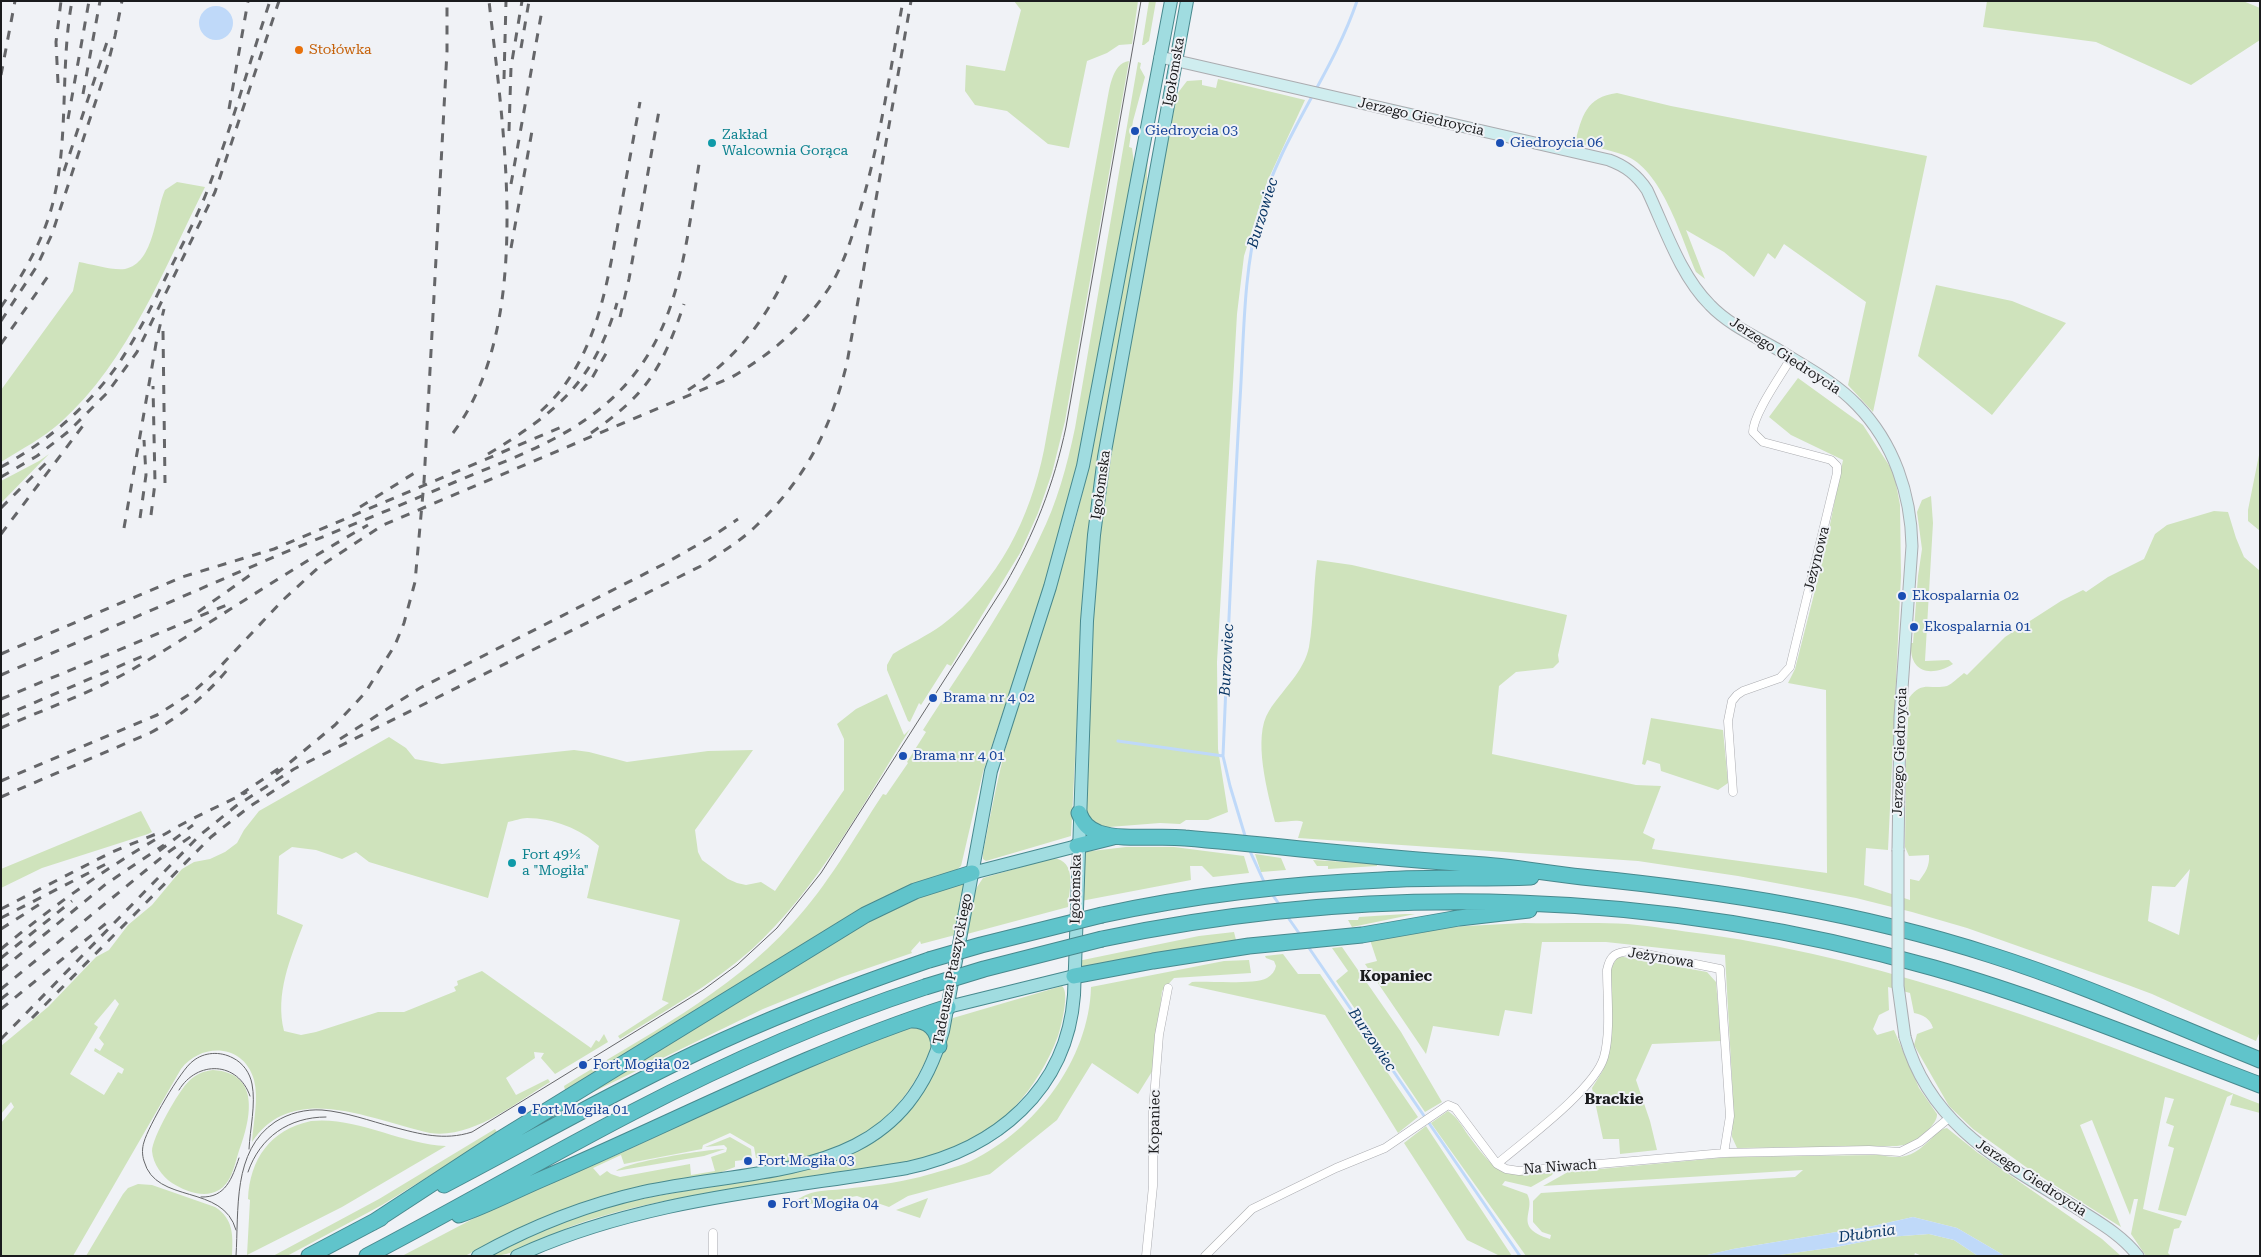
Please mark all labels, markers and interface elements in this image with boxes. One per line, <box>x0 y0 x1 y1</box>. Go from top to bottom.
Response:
street label: Igołomska <box>1160 36 1188 108</box>
place label: Stołówka <box>309 42 372 58</box>
marker: Stołówka <box>293 44 305 56</box>
street label: Jerzego Giedroycia <box>1356 94 1486 140</box>
place label: Giedroycia 03 <box>1145 123 1238 139</box>
marker: Giedroycia 03 <box>1129 125 1141 137</box>
place label: Zakład Walcownia Gorąca <box>722 127 848 160</box>
place label: Giedroycia 06 <box>1510 135 1603 151</box>
marker: Zakład Walcownia Gorąca <box>706 137 718 149</box>
marker: Giedroycia 06 <box>1494 137 1506 149</box>
water label: Burzowiec <box>1244 176 1282 250</box>
street label: Jerzego Giedroycia <box>1726 314 1844 398</box>
street label: Igołomska <box>1088 449 1114 521</box>
street label: Jeżynowa <box>1801 525 1833 593</box>
place label: Ekospalarnia 02 <box>1912 588 2019 604</box>
marker: Ekospalarnia 02 <box>1896 590 1908 602</box>
place label: Ekospalarnia 01 <box>1924 619 2031 635</box>
marker: Ekospalarnia 01 <box>1908 621 1920 633</box>
water label: Burzowiec <box>1216 623 1238 697</box>
street label: Jerzego Giedroycia <box>1889 687 1911 817</box>
place label: Brama nr 4 02 <box>943 690 1035 706</box>
marker: Brama nr 4 02 <box>927 692 939 704</box>
place label: Brama nr 4 01 <box>913 748 1005 764</box>
marker: Brama nr 4 01 <box>897 750 909 762</box>
place label: Fort 49½ a "Mogiła" <box>522 847 589 880</box>
street label: Igołomska <box>1067 854 1085 924</box>
marker: Fort 49½ a "Mogiła" <box>506 857 518 869</box>
street label: Tadeusza Ptaszyckiego <box>930 892 976 1046</box>
street label: Jeżynowa <box>1627 944 1695 972</box>
district label: Kopaniec <box>1360 968 1432 986</box>
water label: Burzowiec <box>1344 1005 1400 1075</box>
place label: Fort Mogiła 02 <box>593 1057 689 1073</box>
marker: Fort Mogiła 02 <box>577 1059 589 1071</box>
street label: Kopaniec <box>1146 1090 1164 1154</box>
district label: Brackie <box>1585 1091 1643 1109</box>
place label: Fort Mogiła 01 <box>532 1102 628 1118</box>
marker: Fort Mogiła 01 <box>516 1104 528 1116</box>
street label: Jerzego Giedroycia <box>1972 1136 2090 1220</box>
place label: Fort Mogiła 03 <box>758 1153 854 1169</box>
marker: Fort Mogiła 03 <box>742 1155 754 1167</box>
street label: Na Niwach <box>1523 1156 1597 1178</box>
place label: Fort Mogiła 04 <box>782 1196 878 1212</box>
marker: Fort Mogiła 04 <box>766 1198 778 1210</box>
water label: Dłubnia <box>1837 1221 1897 1247</box>

